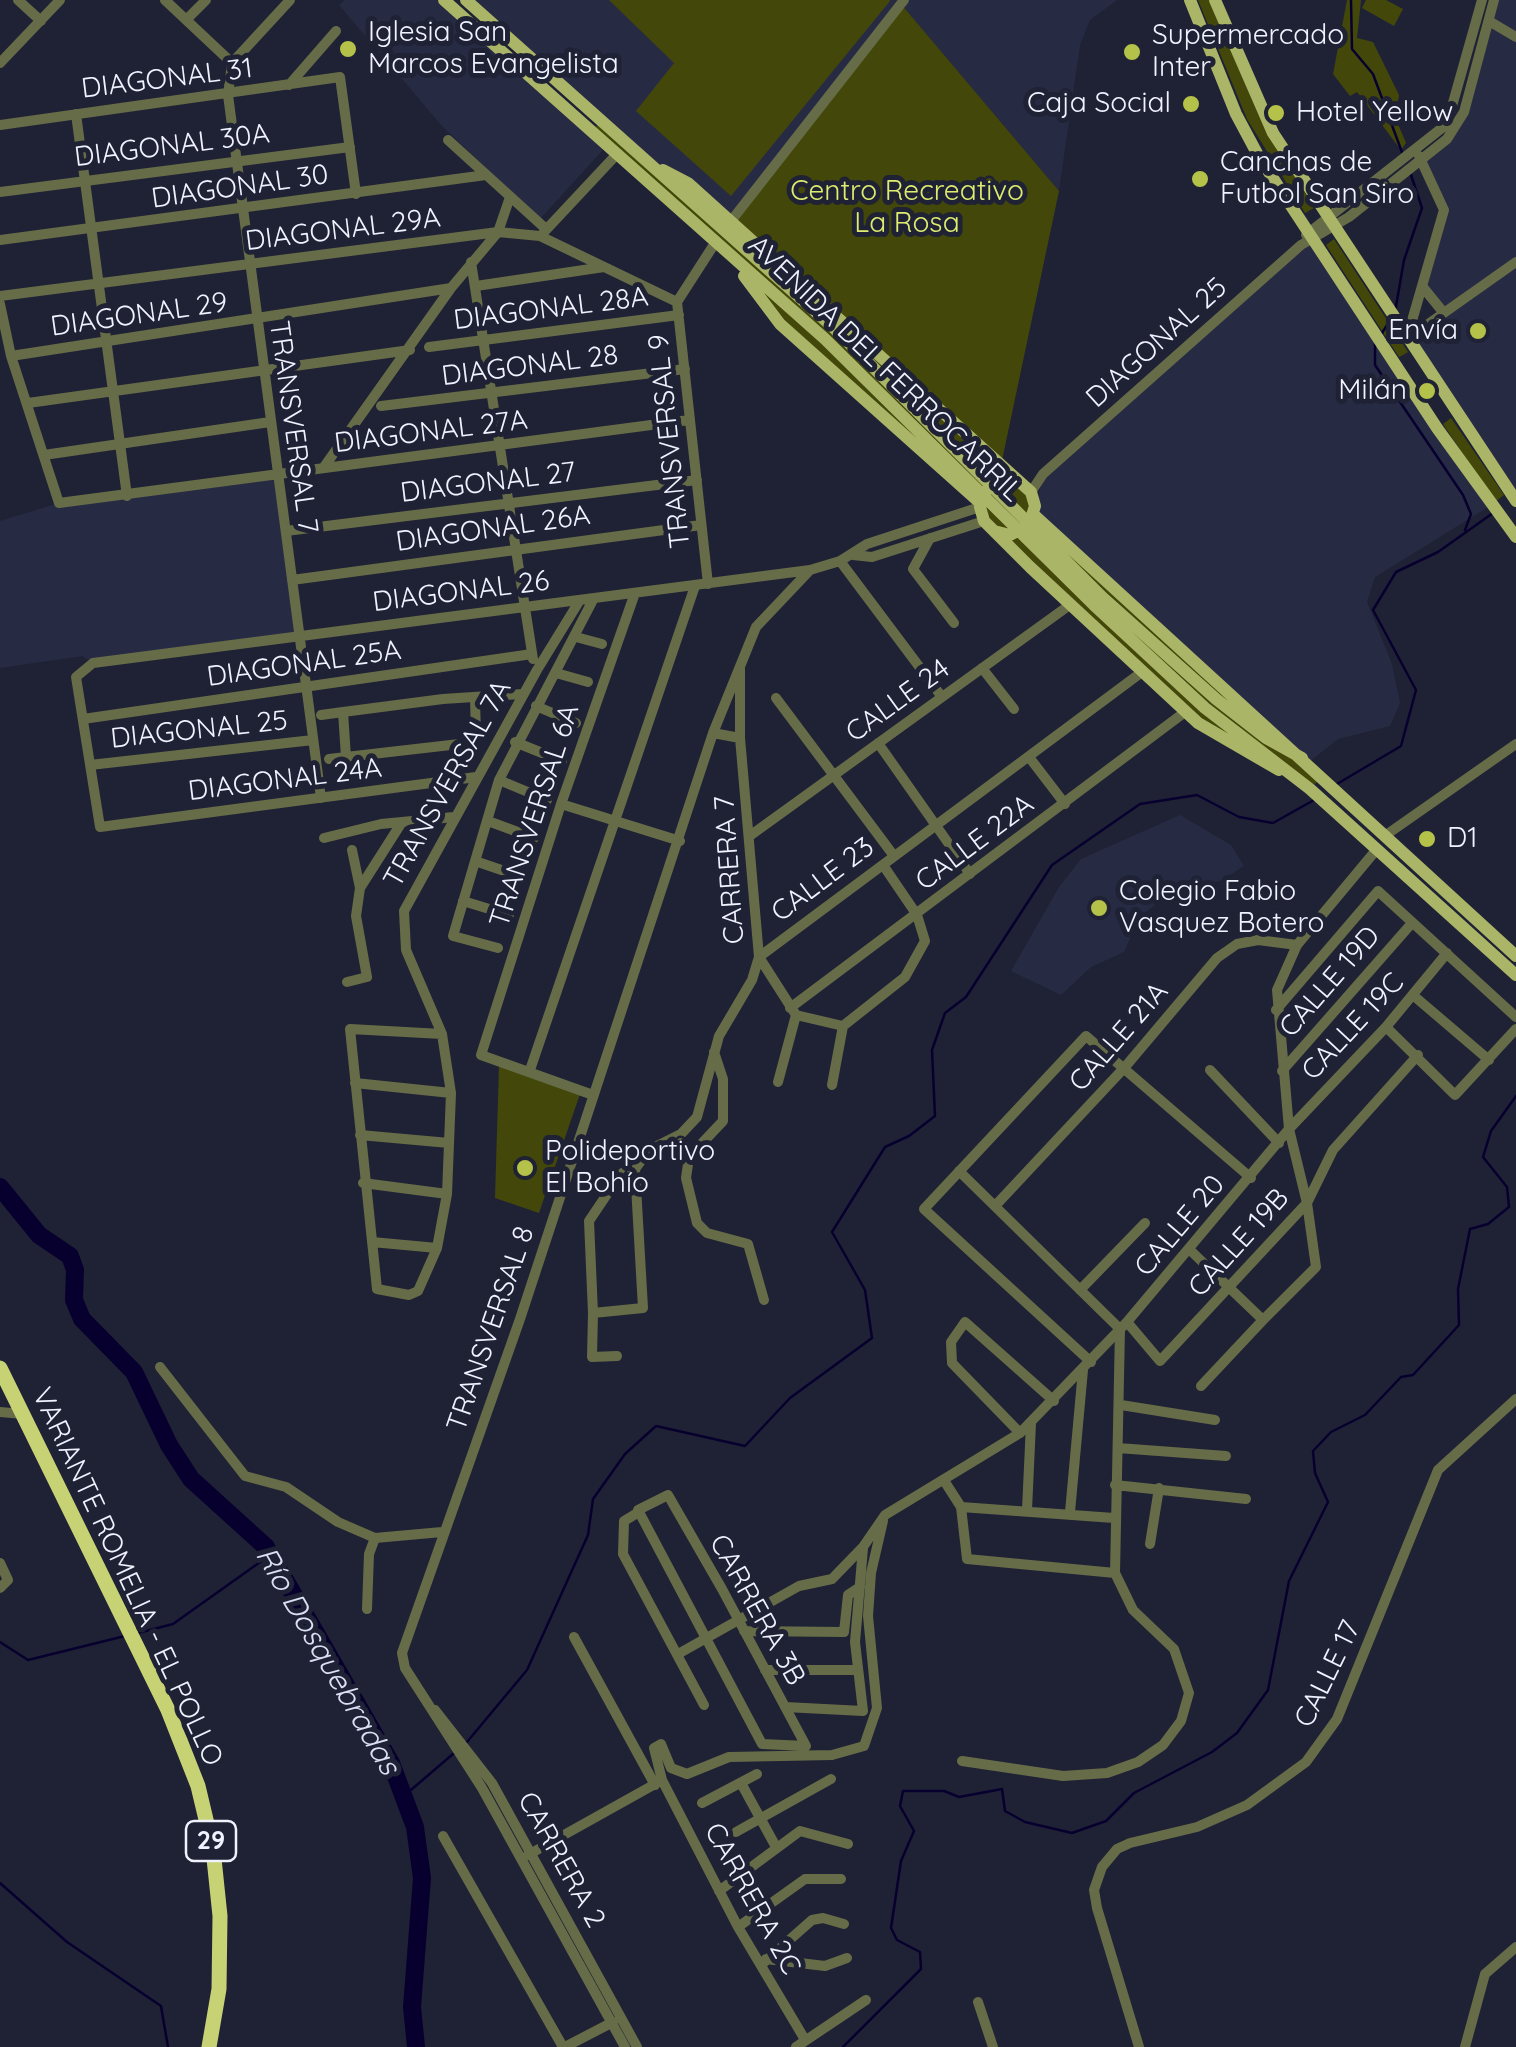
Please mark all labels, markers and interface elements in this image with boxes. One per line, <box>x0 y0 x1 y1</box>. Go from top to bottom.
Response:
place label: Iglesia San Marcos Evangelista <box>368 16 619 82</box>
place label: Supermercado Inter <box>1152 19 1344 85</box>
marker: Iglesia San Marcos Evangelista <box>337 38 359 60</box>
marker: Supermercado Inter <box>1121 41 1143 63</box>
street label: DIAGONAL 31 <box>80 52 254 106</box>
place label: Caja Social <box>1027 87 1171 121</box>
marker: Caja Social <box>1180 93 1202 115</box>
place label: Hotel Yellow <box>1296 96 1453 130</box>
marker: Hotel Yellow <box>1265 102 1287 124</box>
street label: DIAGONAL 30A <box>73 117 271 175</box>
place label: Canchas de Futbol San Siro <box>1220 146 1414 212</box>
street label: DIAGONAL 30 <box>149 158 331 216</box>
marker: Canchas de Futbol San Siro <box>1189 168 1211 190</box>
park label: Centro Recreativo La Rosa <box>790 175 1024 241</box>
street label: DIAGONAL 29A <box>244 201 442 259</box>
street label: AVENIDA DEL FERROCARRIL <box>741 229 1029 509</box>
street label: DIAGONAL 25 <box>1080 271 1234 415</box>
street label: DIAGONAL 28A <box>452 280 650 338</box>
street label: DIAGONAL 29 <box>48 286 230 344</box>
place label: Envía <box>1388 314 1458 348</box>
street label: TRANSVERSAL 7 <box>261 319 325 535</box>
marker: Envía <box>1467 320 1489 342</box>
street label: TRANSVERSAL 9 <box>642 332 698 550</box>
street label: DIAGONAL 28 <box>440 338 620 394</box>
place label: Milán <box>1338 374 1407 408</box>
marker: Milán <box>1416 380 1438 402</box>
street label: DIAGONAL 27A <box>332 403 530 461</box>
street label: DIAGONAL 27 <box>398 456 578 510</box>
street label: DIAGONAL 26A <box>394 499 592 559</box>
street label: DIAGONAL 26 <box>371 565 551 619</box>
street label: DIAGONAL 25A <box>205 634 403 694</box>
street label: CALLE 24 <box>840 652 956 750</box>
street label: TRANSVERSAL 7A <box>377 674 519 894</box>
street label: TRANSVERSAL 6A <box>483 700 587 932</box>
street label: DIAGONAL 25 <box>109 704 289 756</box>
street label: DIAGONAL 24A <box>186 751 384 809</box>
street label: CALLE 22A <box>909 788 1041 898</box>
street label: CARRERA 7 <box>708 795 752 945</box>
place label: D1 <box>1447 822 1477 856</box>
marker: D1 <box>1416 828 1438 850</box>
street label: CALLE 23 <box>765 830 881 930</box>
place label: Colegio Fabio Vasquez Botero <box>1119 875 1324 941</box>
marker: Colegio Fabio Vasquez Botero <box>1088 897 1110 919</box>
street label: CALLE 19D <box>1273 920 1387 1044</box>
street label: CALLE 19C <box>1295 967 1411 1087</box>
street label: CALLE 21A <box>1062 976 1176 1098</box>
place label: Polideportivo El Bohío <box>545 1135 715 1201</box>
marker: Polideportivo El Bohío <box>514 1157 536 1179</box>
street label: CALLE 20 <box>1128 1169 1232 1283</box>
street label: CALLE 19B <box>1182 1182 1296 1304</box>
street label: TRANSVERSAL 8 <box>440 1222 542 1436</box>
street label: VARIANTE ROMELIA - EL POLLO <box>24 1383 230 1771</box>
street label: CARRERA 3B <box>702 1529 812 1691</box>
water label: Río Dosquebradas <box>247 1541 407 1781</box>
street label: CALLE 17 <box>1288 1615 1368 1733</box>
street label: CARRERA 2 <box>510 1786 612 1934</box>
street label: CARRERA 2C <box>697 1817 807 1981</box>
road number: 29 <box>186 1821 236 1861</box>

